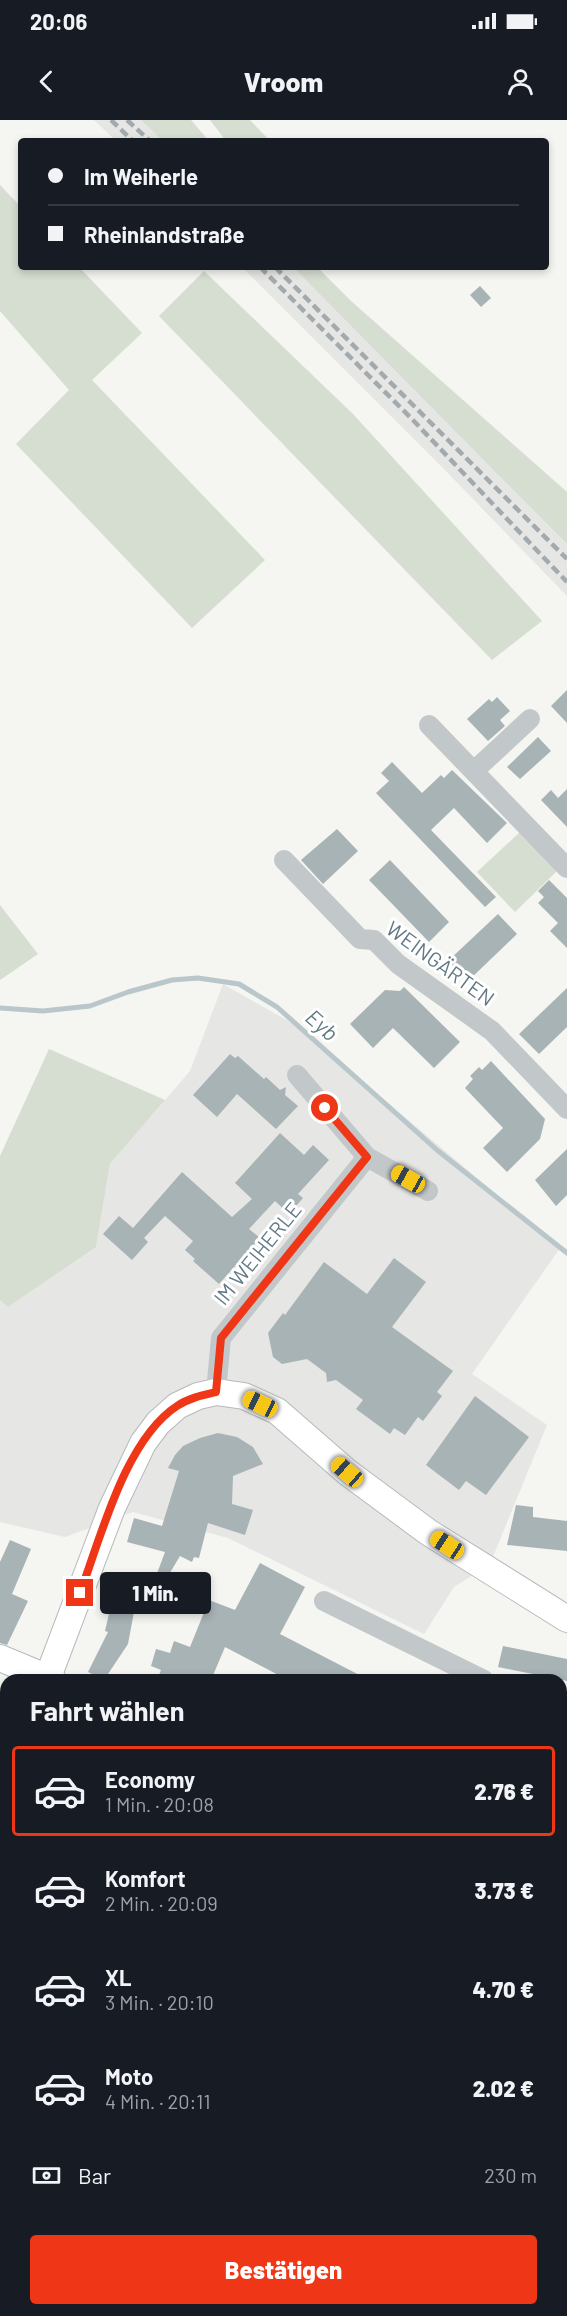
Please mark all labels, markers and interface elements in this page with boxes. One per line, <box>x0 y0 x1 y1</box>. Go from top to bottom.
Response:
text: 20:06 <box>30 8 87 34</box>
icon: back <box>30 65 63 98</box>
text: Vroom <box>244 65 323 97</box>
icon: person <box>504 65 537 98</box>
text: Im Weiherle <box>84 163 198 189</box>
text: Rheinlandstraße <box>84 221 244 247</box>
street label: WEINGÄRTEN <box>382 915 500 1010</box>
water label: Eyb <box>301 1003 344 1045</box>
route start <box>311 1094 338 1121</box>
car <box>388 1162 428 1196</box>
street label: IM WEIHERLE <box>208 1197 306 1309</box>
car <box>240 1388 280 1420</box>
car <box>328 1453 366 1491</box>
car <box>427 1528 467 1562</box>
callout: 1 Min. <box>101 1572 212 1614</box>
route end <box>66 1579 93 1606</box>
text: 1 Min. <box>132 1581 179 1605</box>
text: Fahrt wählen <box>30 1694 185 1726</box>
icon: car <box>33 1764 87 1818</box>
text: Economy <box>105 1766 195 1792</box>
text: 2.76 € <box>474 1778 534 1804</box>
text: 1 Min. · 20:08 <box>105 1792 214 1816</box>
icon: car <box>33 1863 87 1917</box>
text: Komfort <box>105 1865 186 1891</box>
text: 3.73 € <box>475 1877 534 1903</box>
text: 2 Min. · 20:09 <box>105 1891 218 1915</box>
icon: car <box>33 1962 87 2016</box>
text: XL <box>105 1964 131 1990</box>
text: 4.70 € <box>472 1976 534 2002</box>
text: 3 Min. · 20:10 <box>105 1990 214 2014</box>
icon: car <box>33 2061 87 2115</box>
text: Moto <box>105 2063 153 2089</box>
text: 2.02 € <box>473 2075 534 2101</box>
text: 4 Min. · 20:11 <box>105 2089 210 2113</box>
icon: cash <box>30 2159 63 2192</box>
text: Bar <box>78 2162 111 2188</box>
text: 230 m <box>484 2163 537 2187</box>
button: Bestätigen <box>30 2235 537 2304</box>

